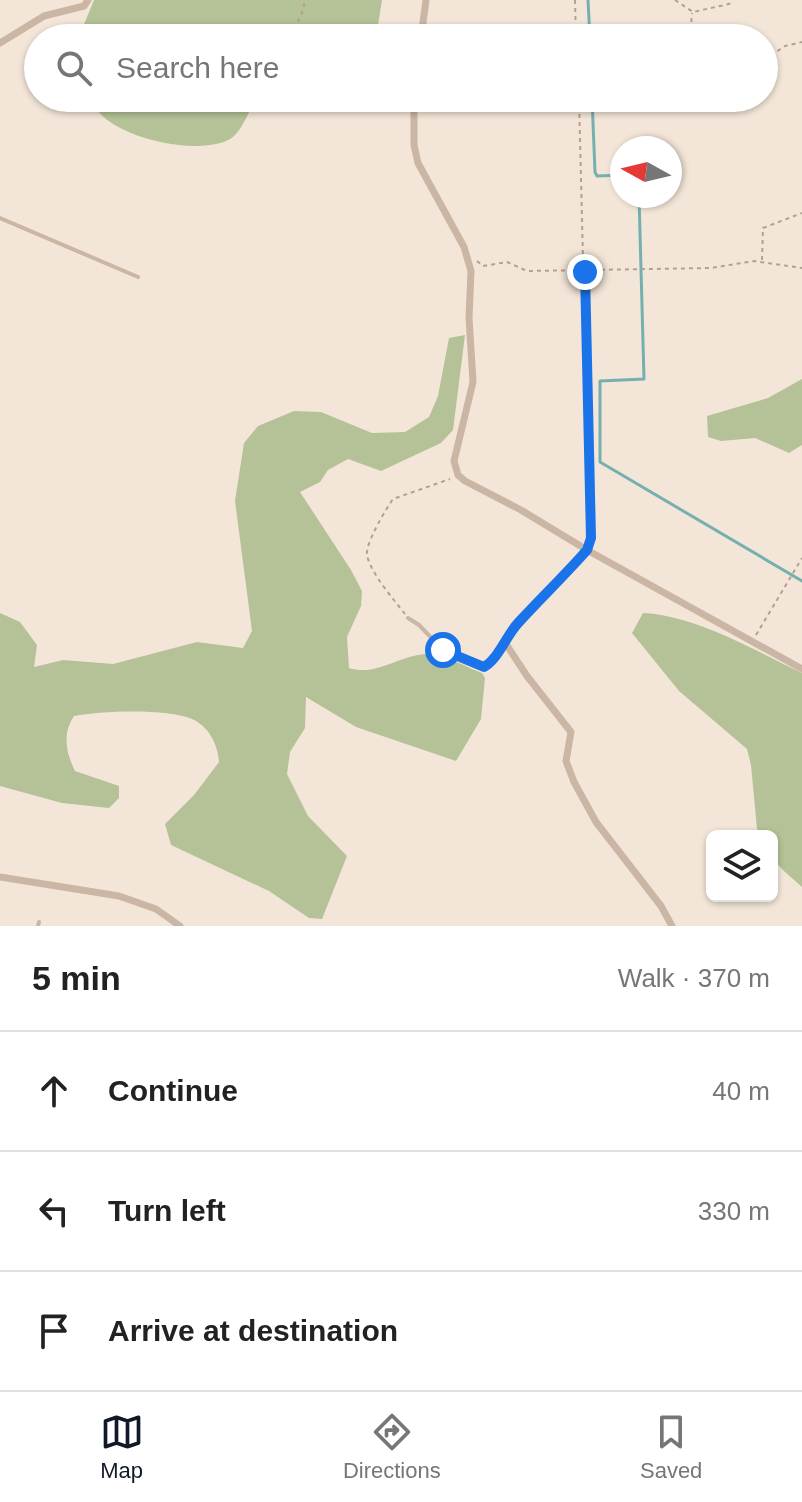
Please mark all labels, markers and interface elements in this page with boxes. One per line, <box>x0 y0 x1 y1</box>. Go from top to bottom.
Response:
search box <box>24 24 778 112</box>
icon: search <box>52 46 96 90</box>
text: Search here <box>116 51 279 84</box>
north arrow <box>610 136 682 208</box>
route end <box>567 254 603 290</box>
route start <box>425 632 461 668</box>
map controls <box>706 830 778 902</box>
button: layers <box>706 830 778 902</box>
text: 5 min <box>32 959 121 997</box>
text: Walk · 370 m <box>618 963 770 993</box>
icon: ahead <box>32 1069 76 1113</box>
text: Continue <box>108 1074 238 1107</box>
text: 40 m <box>712 1076 770 1106</box>
icon: left <box>32 1189 76 1233</box>
text: Turn left <box>108 1194 226 1227</box>
text: 330 m <box>698 1196 770 1226</box>
icon: arrive <box>32 1309 76 1353</box>
text: Arrive at destination <box>108 1314 398 1347</box>
tab: Map <box>100 1410 144 1484</box>
tab: Directions <box>343 1410 441 1484</box>
tab: Saved <box>640 1410 702 1484</box>

